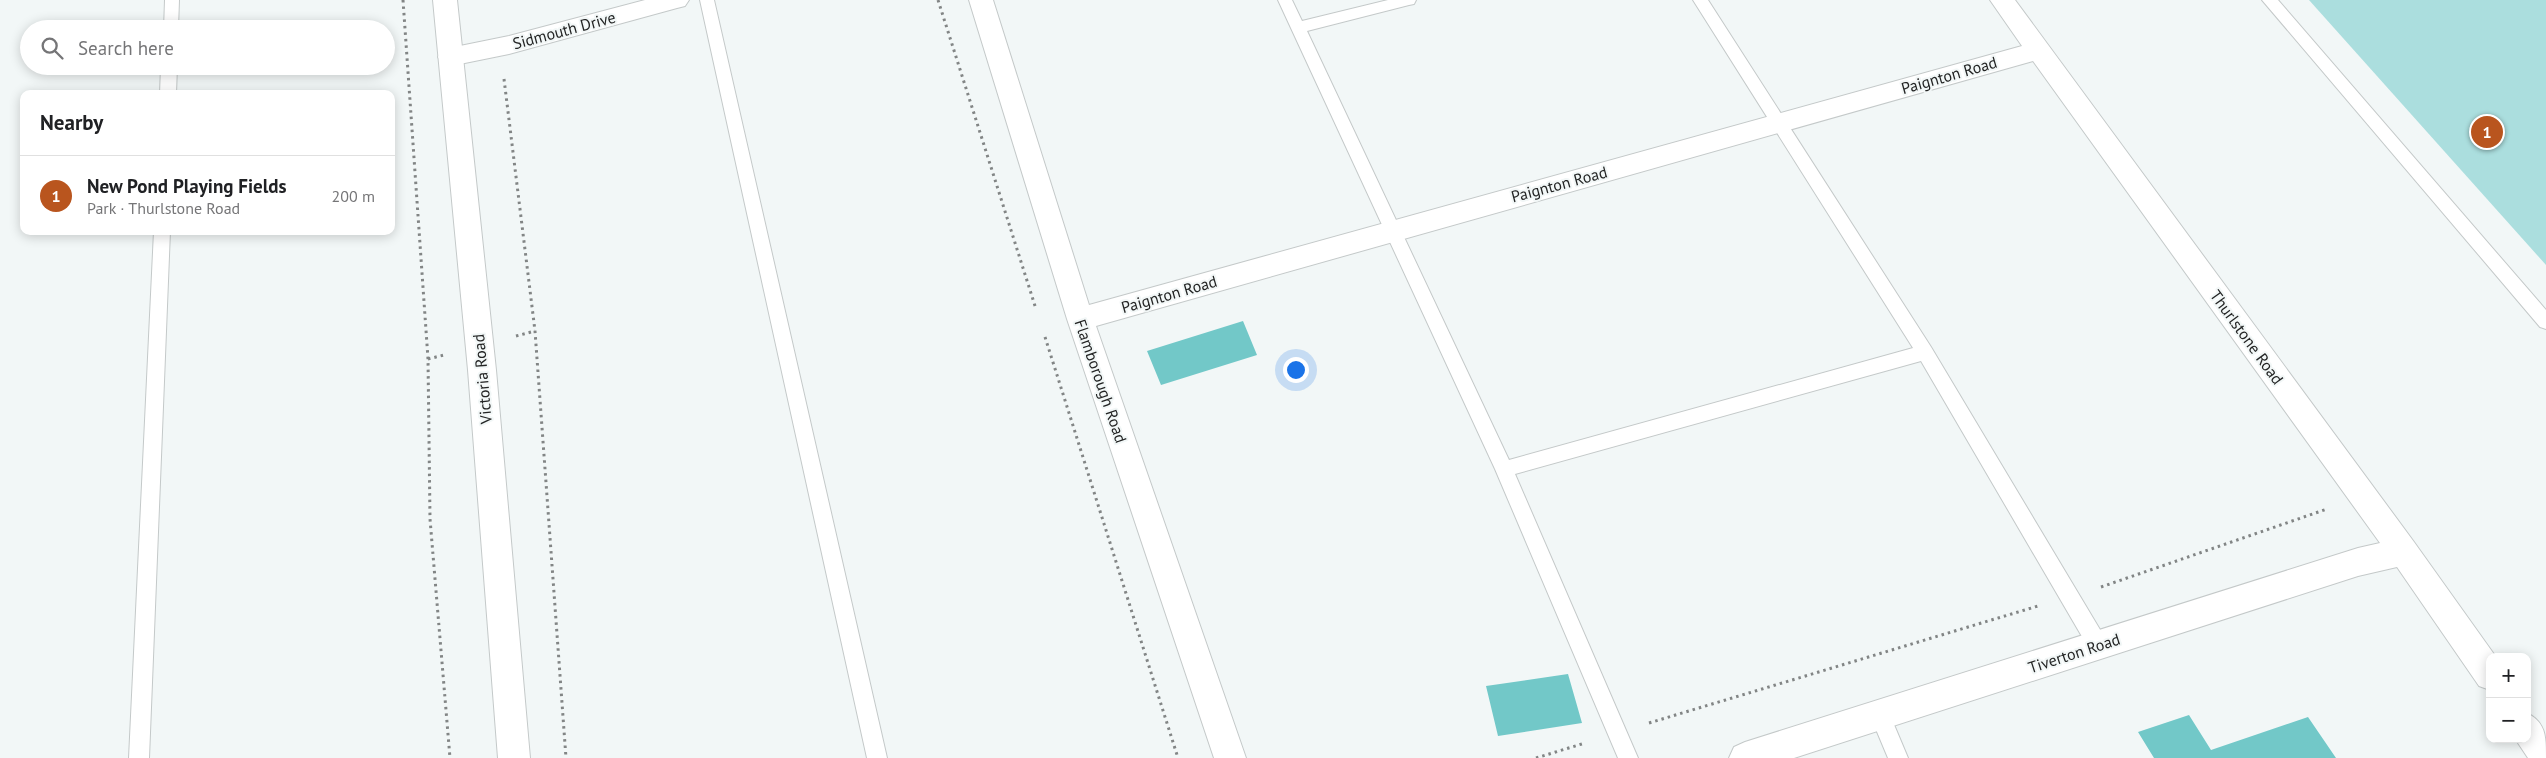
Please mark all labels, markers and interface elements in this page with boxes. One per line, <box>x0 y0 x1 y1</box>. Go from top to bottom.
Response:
street label: Sidmouth Drive <box>510 7 618 53</box>
search box <box>20 20 395 75</box>
icon: search <box>38 34 66 62</box>
text: Search here <box>78 36 174 60</box>
street label: Paignton Road <box>1899 52 1999 98</box>
text: Nearby <box>40 109 103 136</box>
pin: 1 <box>2471 113 2503 151</box>
street label: Paignton Road <box>1509 162 1609 206</box>
text: New Pond Playing Fields <box>87 174 287 198</box>
text: 1 <box>51 186 61 206</box>
text: 200 m <box>332 186 375 206</box>
text: Park · Thurlstone Road <box>87 198 240 218</box>
street label: Paignton Road <box>1119 271 1219 317</box>
street label: Thurlstone Road <box>2206 286 2288 388</box>
street label: Flamborough Road <box>1071 317 1131 445</box>
street label: Victoria Road <box>468 333 496 426</box>
your location <box>1283 357 1309 383</box>
street label: Tiverton Road <box>2026 629 2122 677</box>
map controls <box>2486 653 2531 743</box>
button: + <box>2486 653 2531 698</box>
button: − <box>2486 698 2531 743</box>

